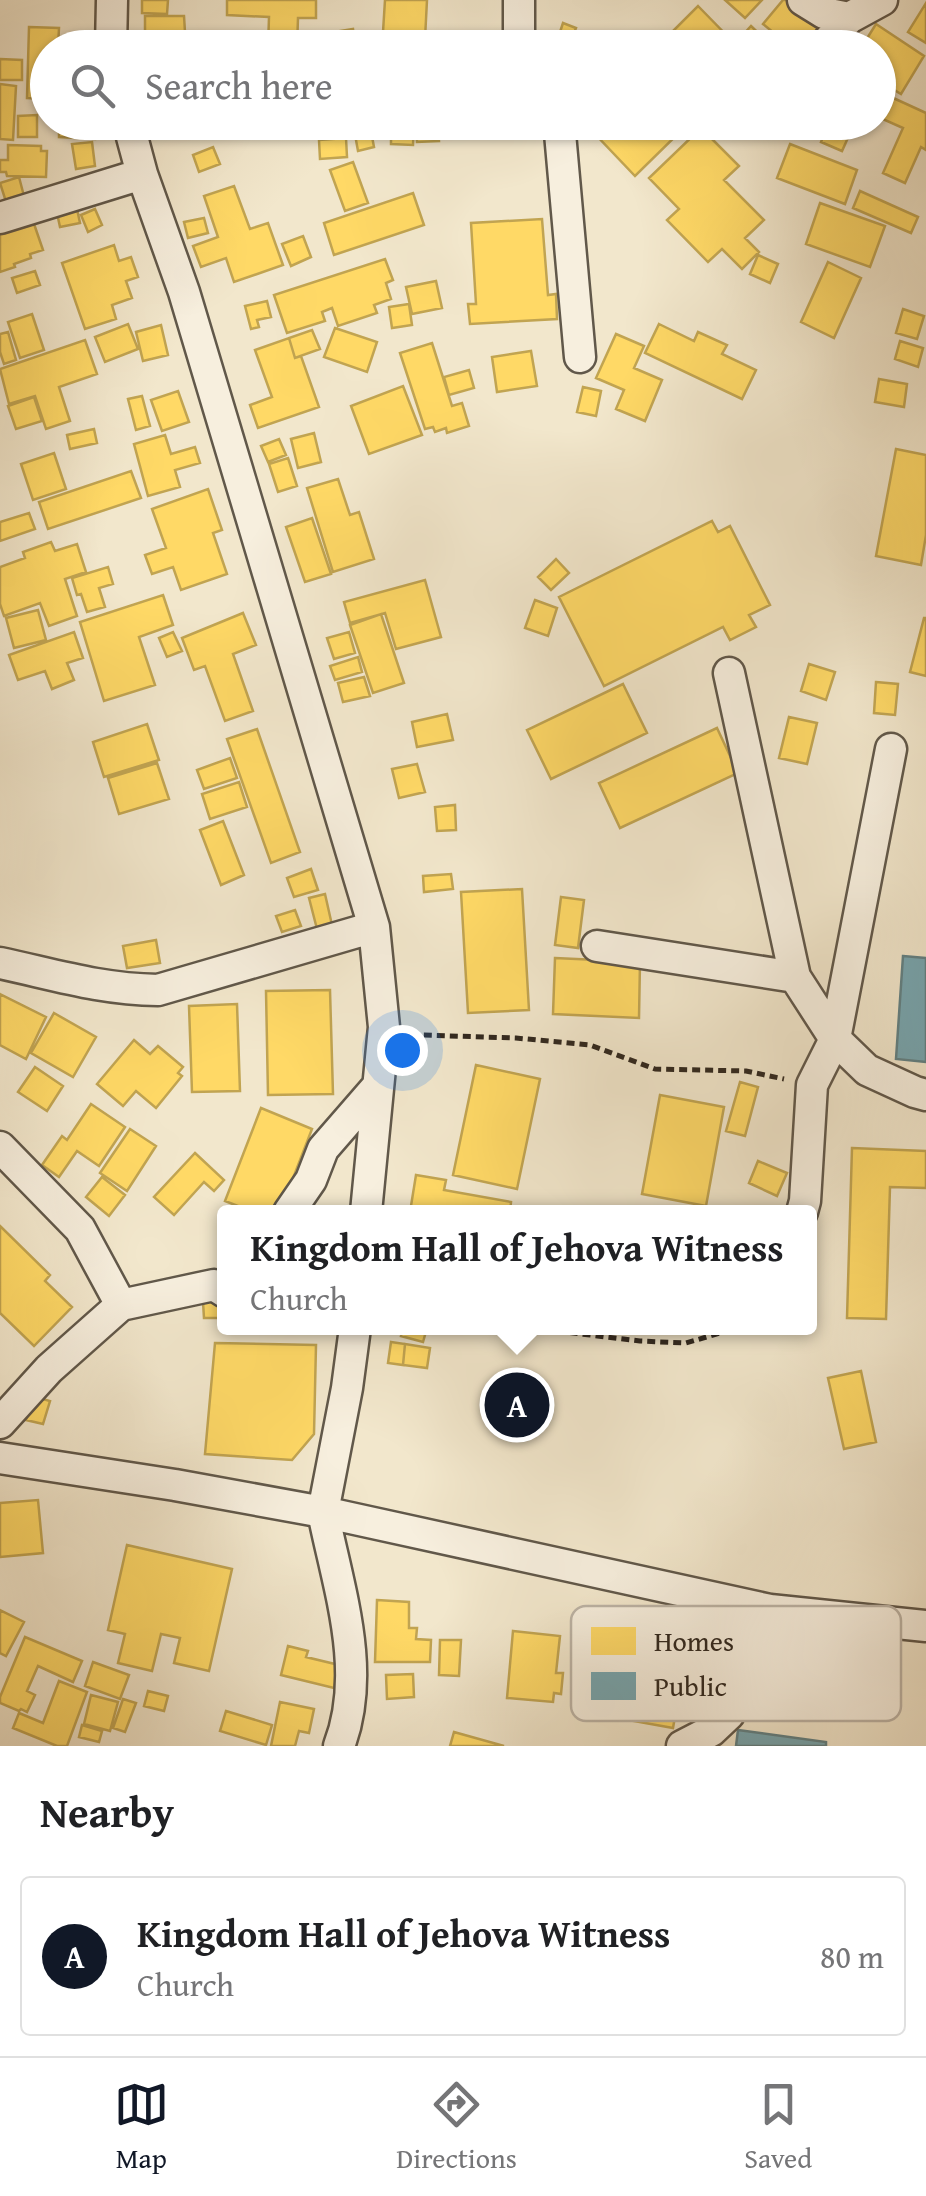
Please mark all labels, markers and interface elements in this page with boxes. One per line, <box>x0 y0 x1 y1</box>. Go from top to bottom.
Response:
search box <box>30 30 896 140</box>
text: Search here <box>145 57 333 113</box>
icon: search <box>65 58 120 113</box>
your location <box>377 1025 428 1076</box>
popup <box>217 1205 817 1335</box>
text: Kingdom Hall of Jehova Witness <box>250 1219 784 1275</box>
text: Church <box>250 1275 347 1322</box>
pin: A <box>484 1368 550 1442</box>
legend <box>571 1606 901 1721</box>
text: Homes <box>654 1620 734 1661</box>
text: Public <box>654 1665 727 1706</box>
text: Nearby <box>40 1781 174 1842</box>
text: Kingdom Hall of Jehova Witness <box>137 1905 670 1961</box>
text: A <box>64 1933 85 1980</box>
text: 80 m <box>820 1933 884 1980</box>
text: Church <box>137 1961 234 2008</box>
tab: Map <box>114 2077 169 2178</box>
tab: Directions <box>396 2077 517 2178</box>
tab: Saved <box>744 2077 812 2178</box>

